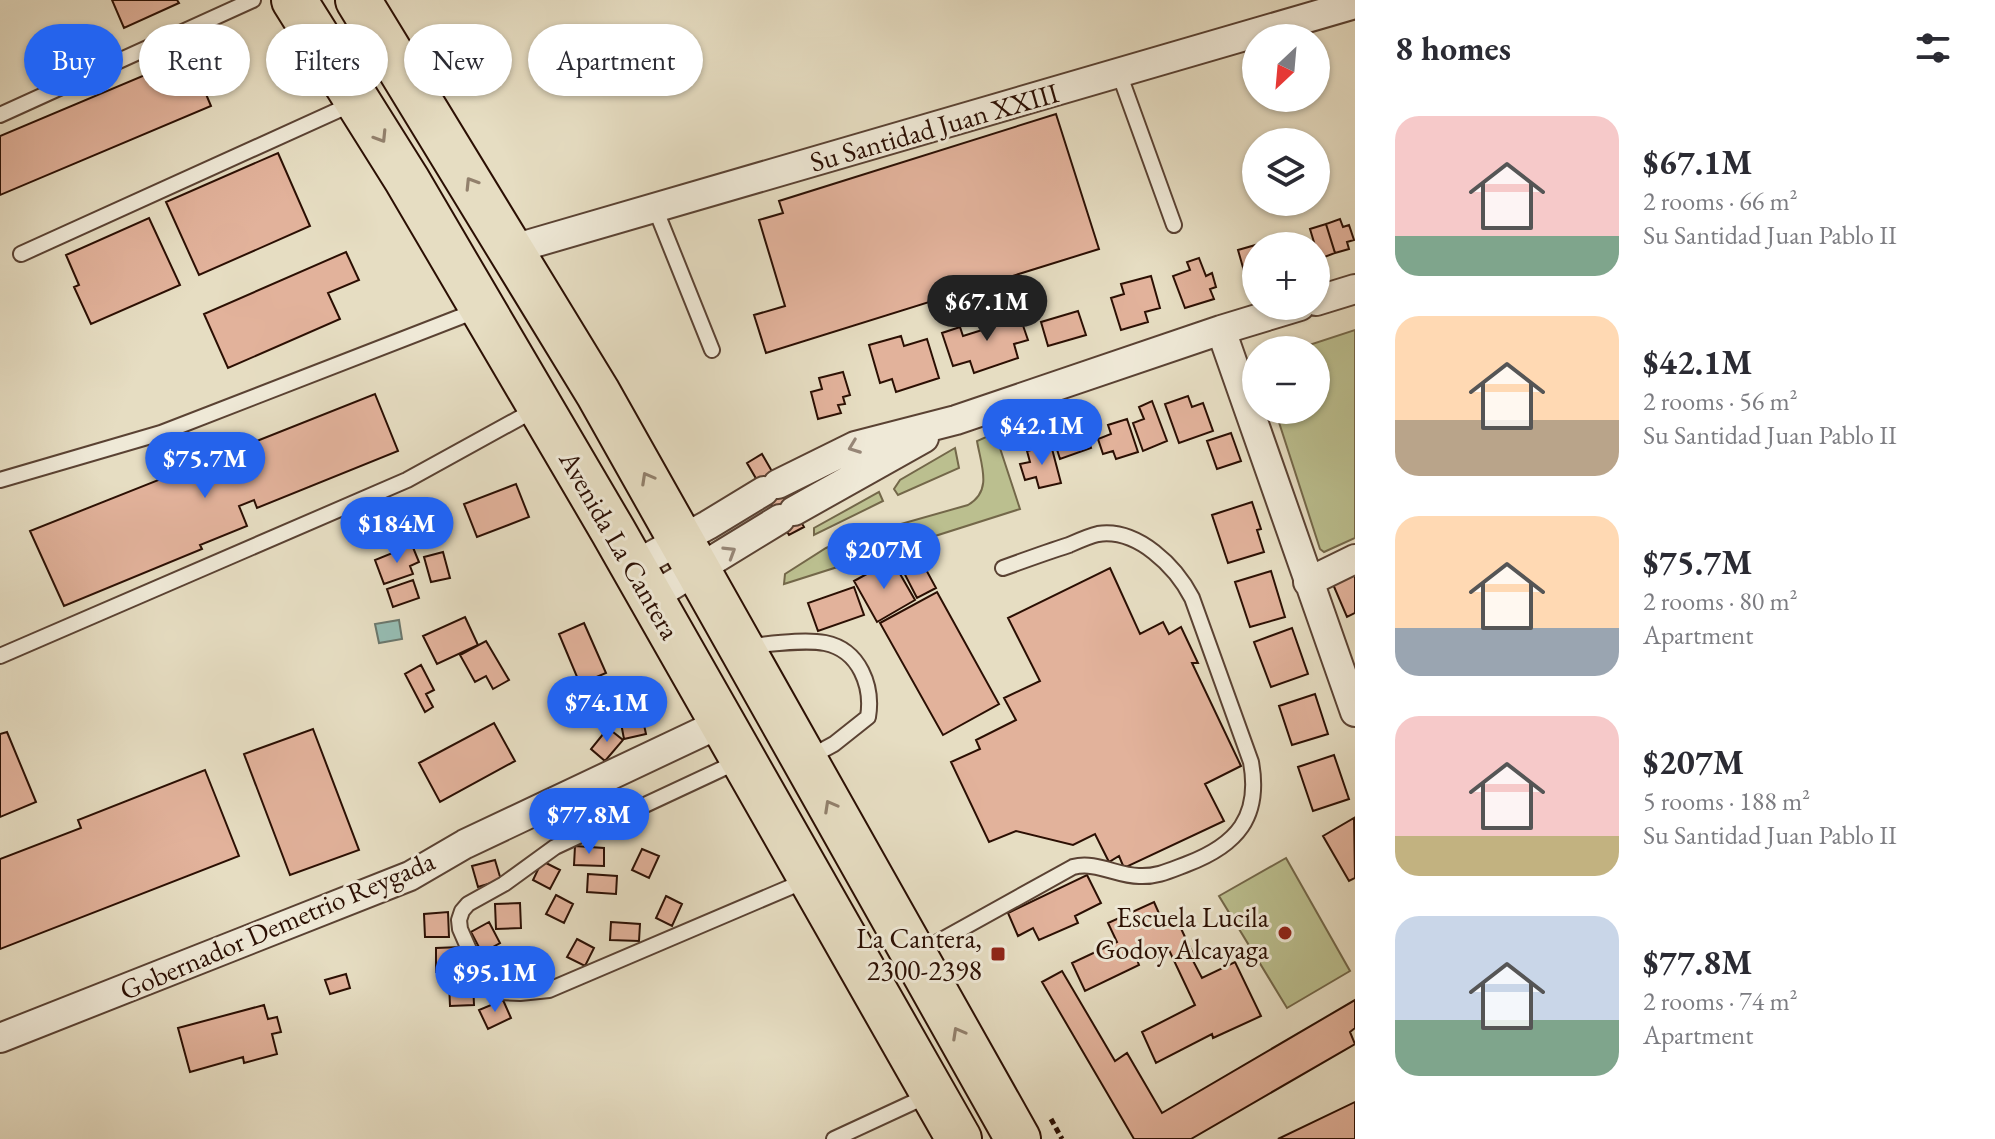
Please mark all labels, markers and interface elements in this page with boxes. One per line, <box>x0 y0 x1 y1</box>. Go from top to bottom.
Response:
chip: Buy <box>24 24 123 96</box>
chip: Rent <box>139 24 250 96</box>
chip: Filters <box>266 24 388 96</box>
chip: New <box>404 24 512 96</box>
chip: Apartment <box>528 24 703 96</box>
north arrow <box>1242 24 1330 112</box>
map controls <box>1242 24 1330 424</box>
text: 8 homes <box>1395 26 1511 70</box>
icon: filters <box>1911 26 1955 70</box>
street label: Su Santidad Juan XXIII <box>805 74 1063 180</box>
one-way arrow <box>371 128 386 143</box>
button: layers <box>1242 128 1330 216</box>
text: $67.1M <box>1643 140 1752 184</box>
icon: home <box>1459 148 1555 244</box>
one-way arrow <box>466 177 481 192</box>
text: 2 rooms · 66 m² <box>1643 184 1798 218</box>
text: Su Santidad Juan Pablo II <box>1643 218 1897 252</box>
button: + <box>1242 232 1330 320</box>
pin: $67.1M <box>922 275 1052 343</box>
text: $67.1M <box>945 284 1029 318</box>
button: − <box>1242 336 1330 424</box>
text: $42.1M <box>1643 340 1752 384</box>
icon: home <box>1459 348 1555 444</box>
text: 2 rooms · 56 m² <box>1643 384 1798 418</box>
pin: $42.1M <box>977 399 1107 467</box>
text: $42.1M <box>1000 408 1084 442</box>
text: Su Santidad Juan Pablo II <box>1643 418 1897 452</box>
pin: $75.7M <box>140 432 270 500</box>
one-way arrow <box>848 438 862 454</box>
text: $75.7M <box>163 441 247 475</box>
street label: Avenida La Cantera <box>551 443 689 646</box>
one-way arrow <box>641 472 656 486</box>
pin: $184M <box>341 497 453 565</box>
text: $184M <box>358 506 436 540</box>
pin: $207M <box>828 523 940 591</box>
text: $207M <box>845 532 923 566</box>
text: $75.7M <box>1643 540 1752 584</box>
one-way arrow <box>721 546 736 561</box>
icon: home <box>1459 548 1555 644</box>
text: 2 rooms · 80 m² <box>1643 584 1798 618</box>
text: Apartment <box>1643 618 1753 652</box>
pin: $74.1M <box>542 676 672 744</box>
text: $74.1M <box>565 685 649 719</box>
text: $207M <box>1643 740 1744 784</box>
icon: home <box>1459 748 1555 844</box>
text: 5 rooms · 188 m² <box>1643 784 1810 818</box>
pin: $77.8M <box>524 788 654 856</box>
text: $77.8M <box>547 797 631 831</box>
one-way arrow <box>825 800 840 814</box>
text: Su Santidad Juan Pablo II <box>1643 818 1897 852</box>
street label: Gobernador Demetrio Reygada <box>114 842 441 1008</box>
place label: Escuela Lucila Godoy Alcayaga <box>1095 899 1270 967</box>
place label: La Cantera, 2300-2398 <box>856 920 982 988</box>
marker: Escuela Lucila Godoy Alcayaga <box>1276 924 1294 942</box>
text: $77.8M <box>1643 940 1752 984</box>
marker: La Cantera, 2300-2398 <box>989 945 1007 963</box>
pin: $95.1M <box>430 946 560 1014</box>
icon: home <box>1459 948 1555 1044</box>
text: $95.1M <box>453 955 537 989</box>
text: 2 rooms · 74 m² <box>1643 984 1798 1018</box>
text: Apartment <box>1643 1018 1753 1052</box>
one-way arrow <box>952 1027 968 1041</box>

